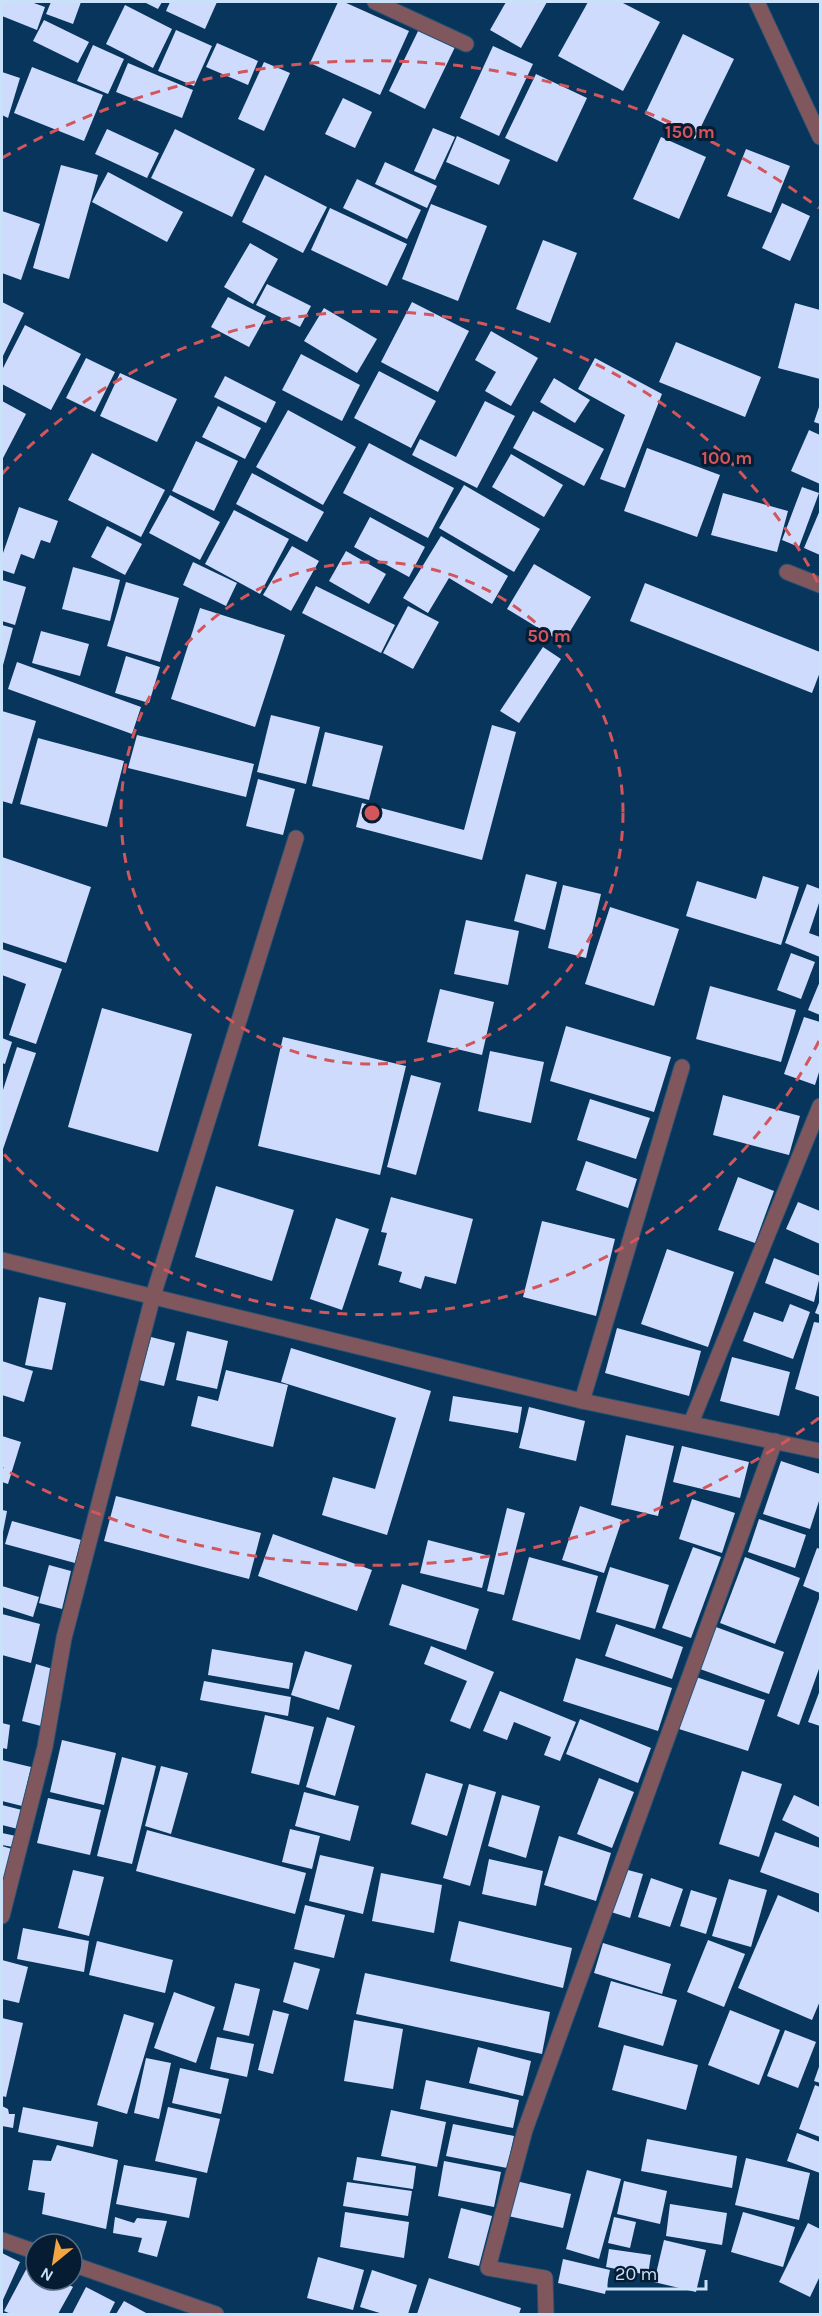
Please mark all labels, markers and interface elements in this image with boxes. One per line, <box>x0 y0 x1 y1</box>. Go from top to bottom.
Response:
text: 150 m <box>665 121 715 143</box>
text: 100 m <box>702 447 752 469</box>
text: 50 m <box>527 625 571 647</box>
centre of rings <box>362 803 382 823</box>
north arrow <box>24 2232 84 2292</box>
scale bar <box>606 2253 706 2291</box>
text: N <box>37 2263 56 2286</box>
text: 20 m <box>615 2263 657 2285</box>

